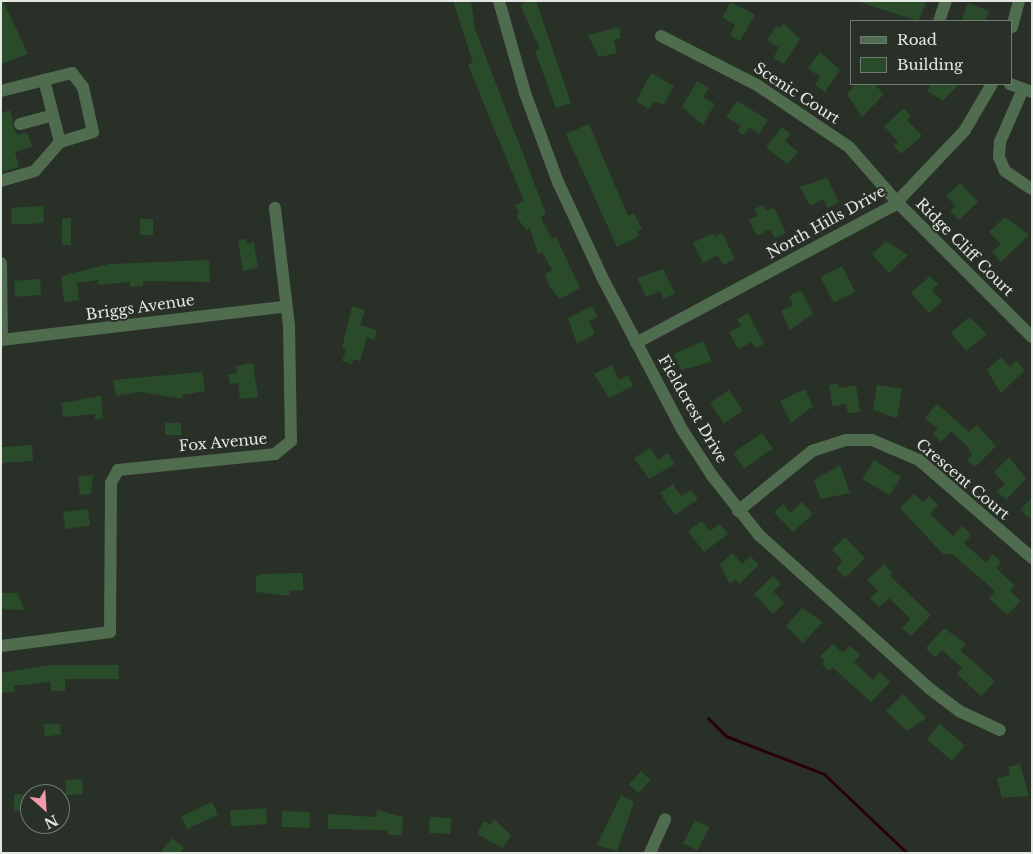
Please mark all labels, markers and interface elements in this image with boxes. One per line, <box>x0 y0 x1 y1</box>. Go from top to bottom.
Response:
legend <box>850 20 1013 85</box>
text: Road <box>897 30 937 49</box>
text: Building <box>897 55 963 74</box>
street label: Scenic Court <box>751 59 843 127</box>
street label: North Hills Drive <box>763 182 889 262</box>
street label: Ridge Cliff Court <box>912 194 1018 300</box>
street label: Briggs Avenue <box>84 290 196 324</box>
street label: Fieldcrest Drive <box>655 352 731 466</box>
street label: Fox Avenue <box>178 429 268 455</box>
street label: Crescent Court <box>913 435 1013 523</box>
north arrow <box>20 784 70 834</box>
text: N <box>41 811 61 833</box>

